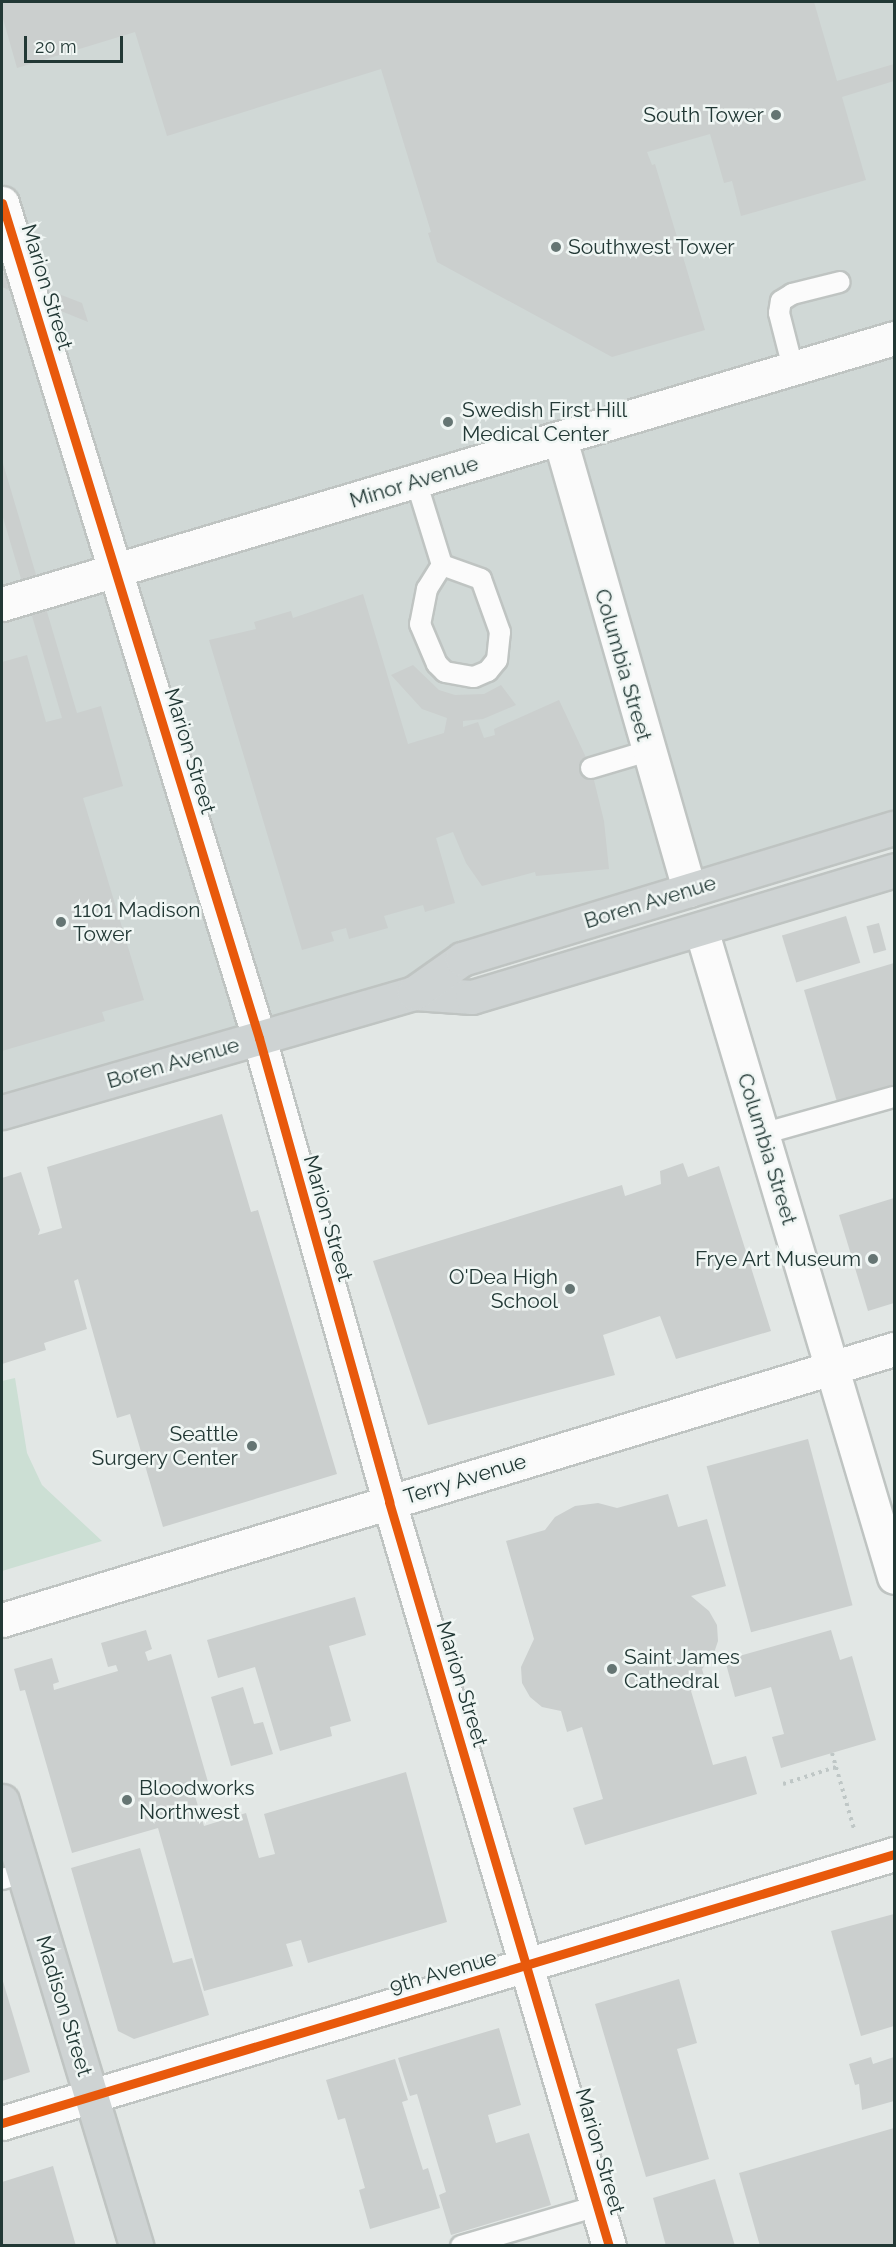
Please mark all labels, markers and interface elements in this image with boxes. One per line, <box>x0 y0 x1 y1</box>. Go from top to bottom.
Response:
scale bar <box>27 24 126 62</box>
text: 20 m <box>35 36 77 57</box>
place label: South Tower <box>643 102 764 128</box>
marker: South Tower <box>769 108 783 122</box>
street label: Marion Street <box>16 221 78 353</box>
place label: Southwest Tower <box>568 234 735 260</box>
marker: Southwest Tower <box>549 240 563 254</box>
place label: Swedish First Hill Medical Center <box>462 397 627 447</box>
marker: Swedish First Hill Medical Center <box>439 413 457 431</box>
street label: Minor Avenue <box>346 450 482 514</box>
street label: Columbia Street <box>589 586 657 744</box>
street label: Marion Street <box>159 685 221 817</box>
street label: Boren Avenue <box>581 870 719 934</box>
place label: 1101 Madison Tower <box>73 897 200 947</box>
marker: 1101 Madison Tower <box>54 915 68 929</box>
street label: Boren Avenue <box>104 1032 242 1094</box>
street label: Columbia Street <box>732 1070 802 1228</box>
street label: Marion Street <box>298 1152 358 1284</box>
place label: Frye Art Museum <box>694 1246 861 1272</box>
marker: Frye Art Museum <box>866 1252 880 1266</box>
place label: O'Dea High School <box>449 1264 558 1314</box>
marker: O'Dea High School <box>563 1282 577 1296</box>
place label: Seattle Surgery Center <box>91 1421 238 1471</box>
marker: Seattle Surgery Center <box>243 1437 261 1455</box>
street label: Terry Avenue <box>400 1448 530 1510</box>
street label: Marion Street <box>431 1618 493 1750</box>
place label: Saint James Cathedral <box>624 1644 740 1694</box>
marker: Saint James Cathedral <box>605 1662 619 1676</box>
place label: Bloodworks Northwest <box>139 1775 255 1825</box>
marker: Bloodworks Northwest <box>120 1793 134 1807</box>
street label: Madison Street <box>31 1933 97 2079</box>
street label: 9th Avenue <box>386 1945 500 1999</box>
street label: Marion Street <box>570 2085 630 2217</box>

